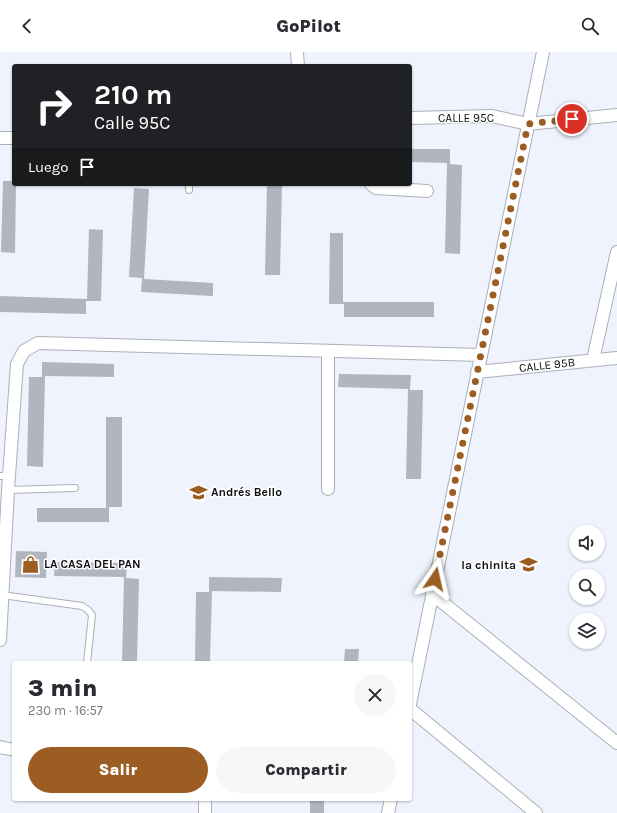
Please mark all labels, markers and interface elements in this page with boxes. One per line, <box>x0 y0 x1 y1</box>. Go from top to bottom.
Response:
icon: back <box>16 15 38 37</box>
text: GoPilot <box>276 15 341 37</box>
icon: search <box>579 15 601 37</box>
text: 210 m <box>94 78 172 111</box>
icon: right <box>28 80 80 132</box>
pin <box>555 102 589 136</box>
icon: arrive <box>561 108 583 130</box>
street label: CALLE 95C <box>438 111 494 125</box>
text: Calle 95C <box>94 112 170 134</box>
icon: arrive <box>76 156 98 178</box>
text: Luego <box>28 158 68 176</box>
street label: CALLE 95B <box>518 355 576 375</box>
school or university icon: Andrés Bello <box>188 482 208 502</box>
place label: Andrés Bello <box>211 485 282 499</box>
map controls <box>569 525 605 649</box>
button: sound <box>569 525 605 561</box>
shop icon: LA CASA DEL PAN <box>21 554 41 574</box>
school or university icon: la chinita <box>519 555 539 575</box>
place label: LA CASA DEL PAN <box>44 557 141 571</box>
position arrow <box>414 558 456 600</box>
place label: la chinita <box>461 558 516 572</box>
button: search <box>569 569 605 605</box>
button: layers <box>569 613 605 649</box>
text: 3 min <box>28 674 97 702</box>
button: close <box>354 674 396 716</box>
text: 230 m · 16:57 <box>28 703 103 718</box>
button: Salir <box>28 747 208 793</box>
button: Compartir <box>216 747 396 793</box>

